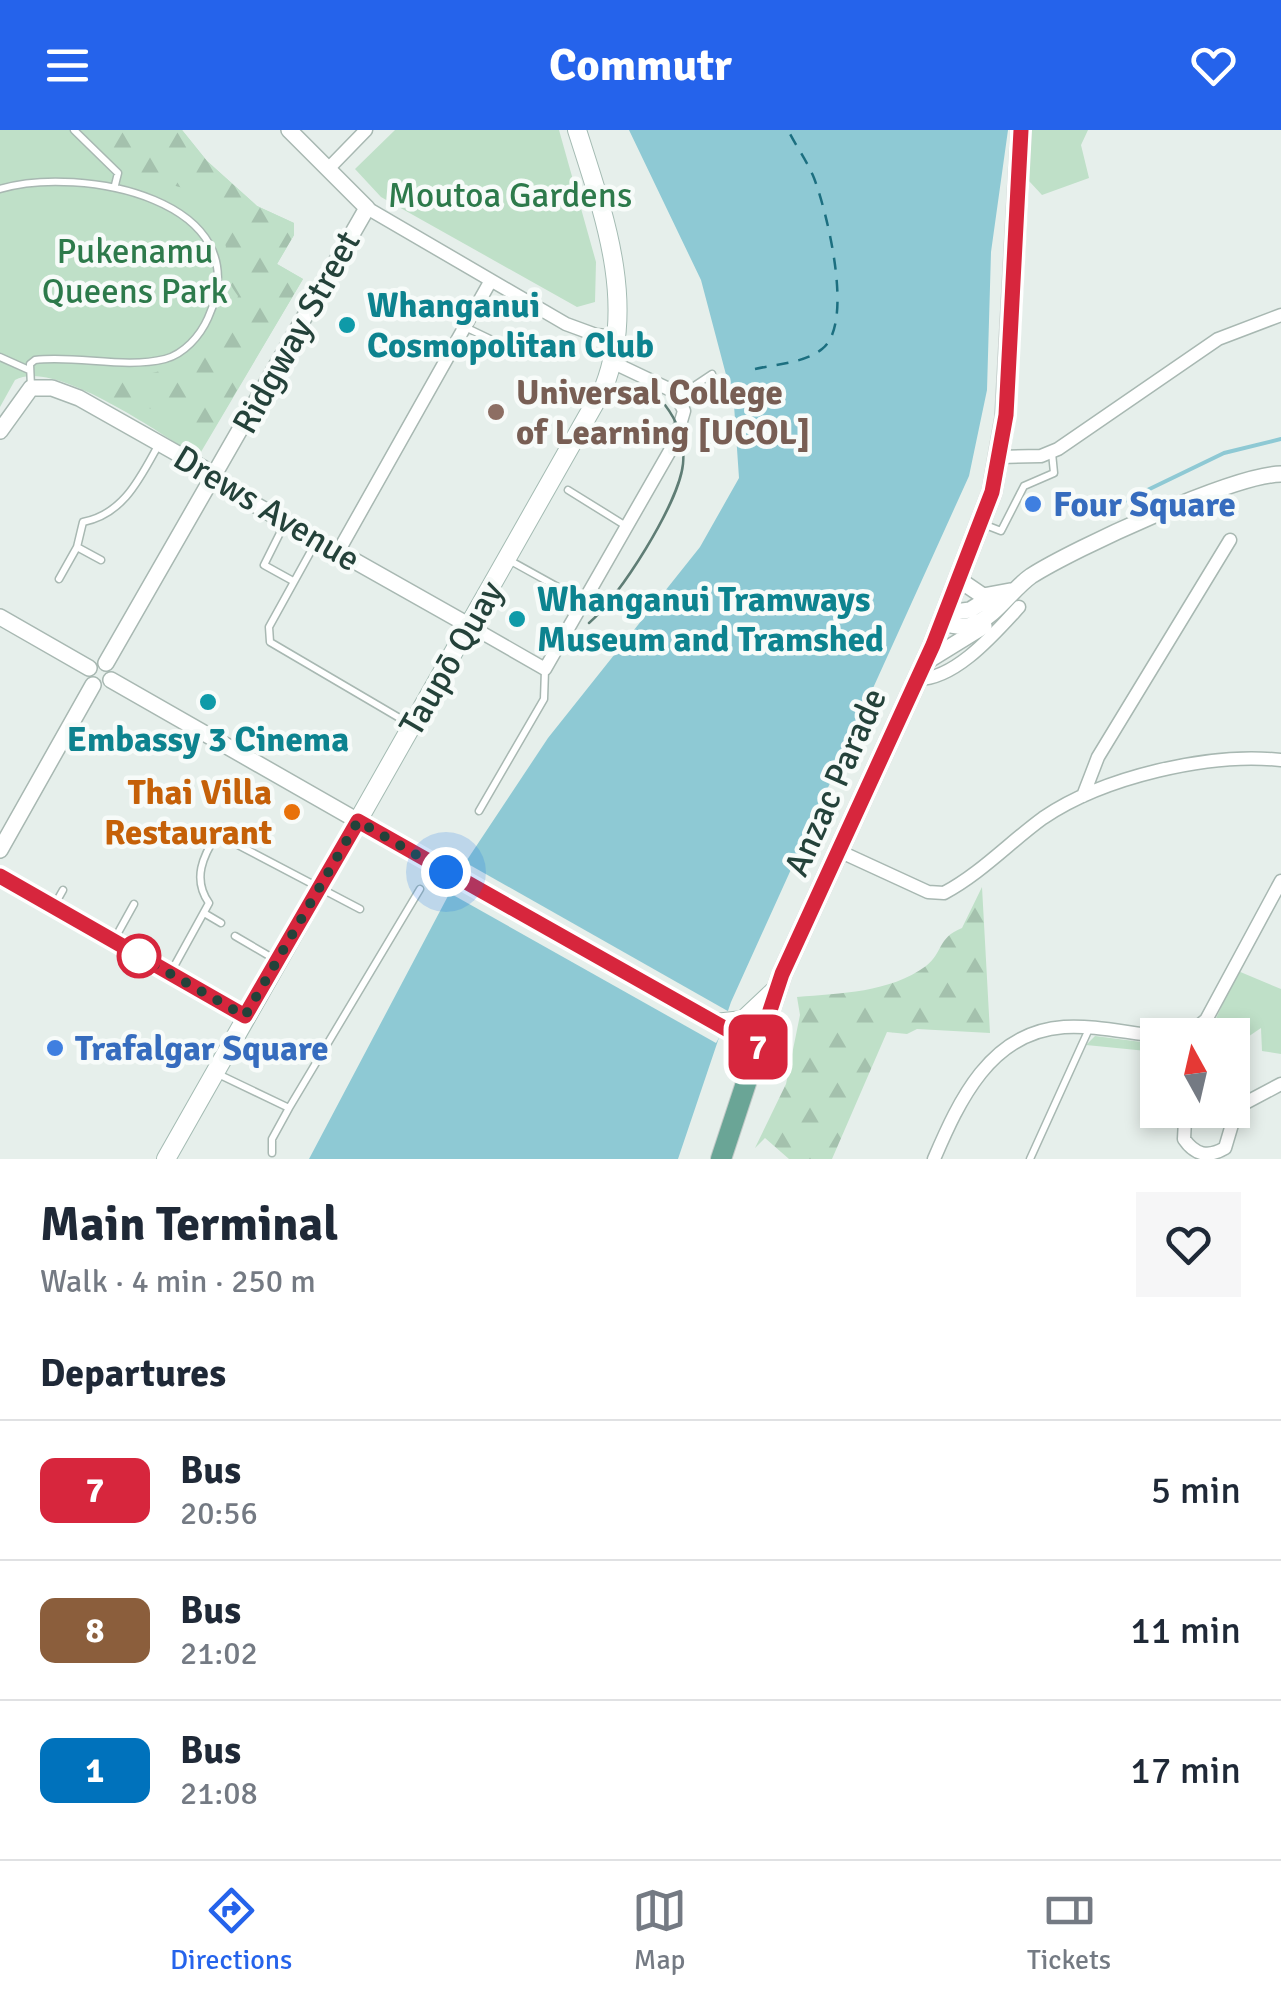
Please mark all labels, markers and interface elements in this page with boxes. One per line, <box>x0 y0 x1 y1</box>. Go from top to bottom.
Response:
icon: menu <box>40 38 95 93</box>
text: Commutr <box>549 38 732 93</box>
icon: heart <box>1186 38 1241 93</box>
park label: Moutoa Gardens <box>388 174 632 217</box>
street label: Ridgway Street <box>223 223 370 441</box>
park label: Pukenamu Queens Park <box>42 230 228 313</box>
place label: Whanganui Cosmopolitan Club <box>367 284 654 367</box>
marker: Whanganui Cosmopolitan Club <box>336 314 358 336</box>
place label: Universal College of Learning [UCOL] <box>516 371 811 454</box>
marker: Universal College of Learning [UCOL] <box>485 401 507 423</box>
street label: Drews Avenue <box>166 436 368 581</box>
place label: Four Square <box>1053 483 1236 526</box>
marker: Four Square <box>1022 493 1044 515</box>
street label: Taupō Quay <box>390 573 513 743</box>
place label: Whanganui Tramways Museum and Tramshed <box>537 578 884 661</box>
marker: Whanganui Tramways Museum and Tramshed <box>506 608 528 630</box>
street label: Anzac Parade <box>775 682 896 883</box>
marker: Embassy 3 Cinema <box>197 691 219 713</box>
place label: Embassy 3 Cinema <box>67 718 349 761</box>
place label: Thai Villa Restaurant <box>104 771 272 854</box>
marker: Thai Villa Restaurant <box>281 801 303 823</box>
your location <box>421 847 471 897</box>
unlabelled marker <box>118 935 160 977</box>
line badge: 7 <box>726 1014 790 1080</box>
north arrow <box>1140 1018 1250 1128</box>
map controls <box>1140 1018 1250 1128</box>
text: 7 <box>749 1026 767 1069</box>
place label: Trafalgar Square <box>75 1027 329 1070</box>
marker: Trafalgar Square <box>44 1037 66 1059</box>
button: heart <box>1136 1192 1241 1297</box>
text: Main Terminal <box>40 1195 338 1254</box>
text: Walk · 4 min · 250 m <box>40 1262 316 1301</box>
text: Departures <box>40 1350 226 1397</box>
text: Bus <box>180 1447 241 1494</box>
text: 5 min <box>1151 1467 1241 1514</box>
text: 7 <box>86 1469 104 1512</box>
text: 20:56 <box>180 1494 258 1533</box>
text: Bus <box>180 1587 241 1634</box>
text: 11 min <box>1130 1607 1241 1654</box>
text: 8 <box>86 1609 104 1652</box>
text: 21:02 <box>180 1634 258 1673</box>
text: Bus <box>180 1727 241 1774</box>
text: 17 min <box>1130 1747 1241 1794</box>
text: 1 <box>86 1749 104 1792</box>
text: 21:08 <box>180 1774 258 1813</box>
tab: Directions <box>170 1883 292 1977</box>
tab: Map <box>632 1883 687 1977</box>
tab: Tickets <box>1027 1883 1111 1977</box>

